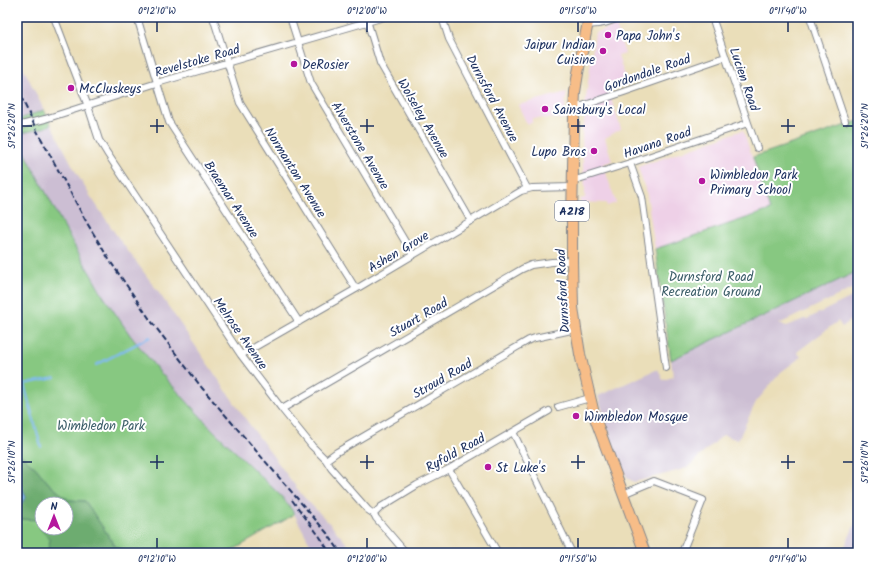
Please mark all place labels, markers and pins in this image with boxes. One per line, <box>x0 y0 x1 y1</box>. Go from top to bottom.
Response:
place label: Papa John's <box>616 26 680 47</box>
marker: Papa John's <box>603 30 613 40</box>
place label: Jaipur Indian Cuisine <box>524 35 595 71</box>
marker: Jaipur Indian Cuisine <box>598 46 608 56</box>
place label: DeRosier <box>302 55 349 76</box>
marker: DeRosier <box>289 59 299 69</box>
place label: McCluskeys <box>79 79 142 100</box>
marker: McCluskeys <box>66 83 76 93</box>
place label: Sainsbury's Local <box>553 100 646 121</box>
marker: Sainsbury's Local <box>540 104 550 114</box>
place label: Lupo Bros <box>531 142 586 163</box>
marker: Lupo Bros <box>589 146 599 156</box>
place label: Wimbledon Park Primary School <box>710 165 798 201</box>
marker: Wimbledon Park Primary School <box>697 176 707 186</box>
place label: Wimbledon Mosque <box>584 407 688 428</box>
marker: Wimbledon Mosque <box>571 411 581 421</box>
place label: St Luke's <box>496 458 546 479</box>
marker: St Luke's <box>483 462 493 472</box>

